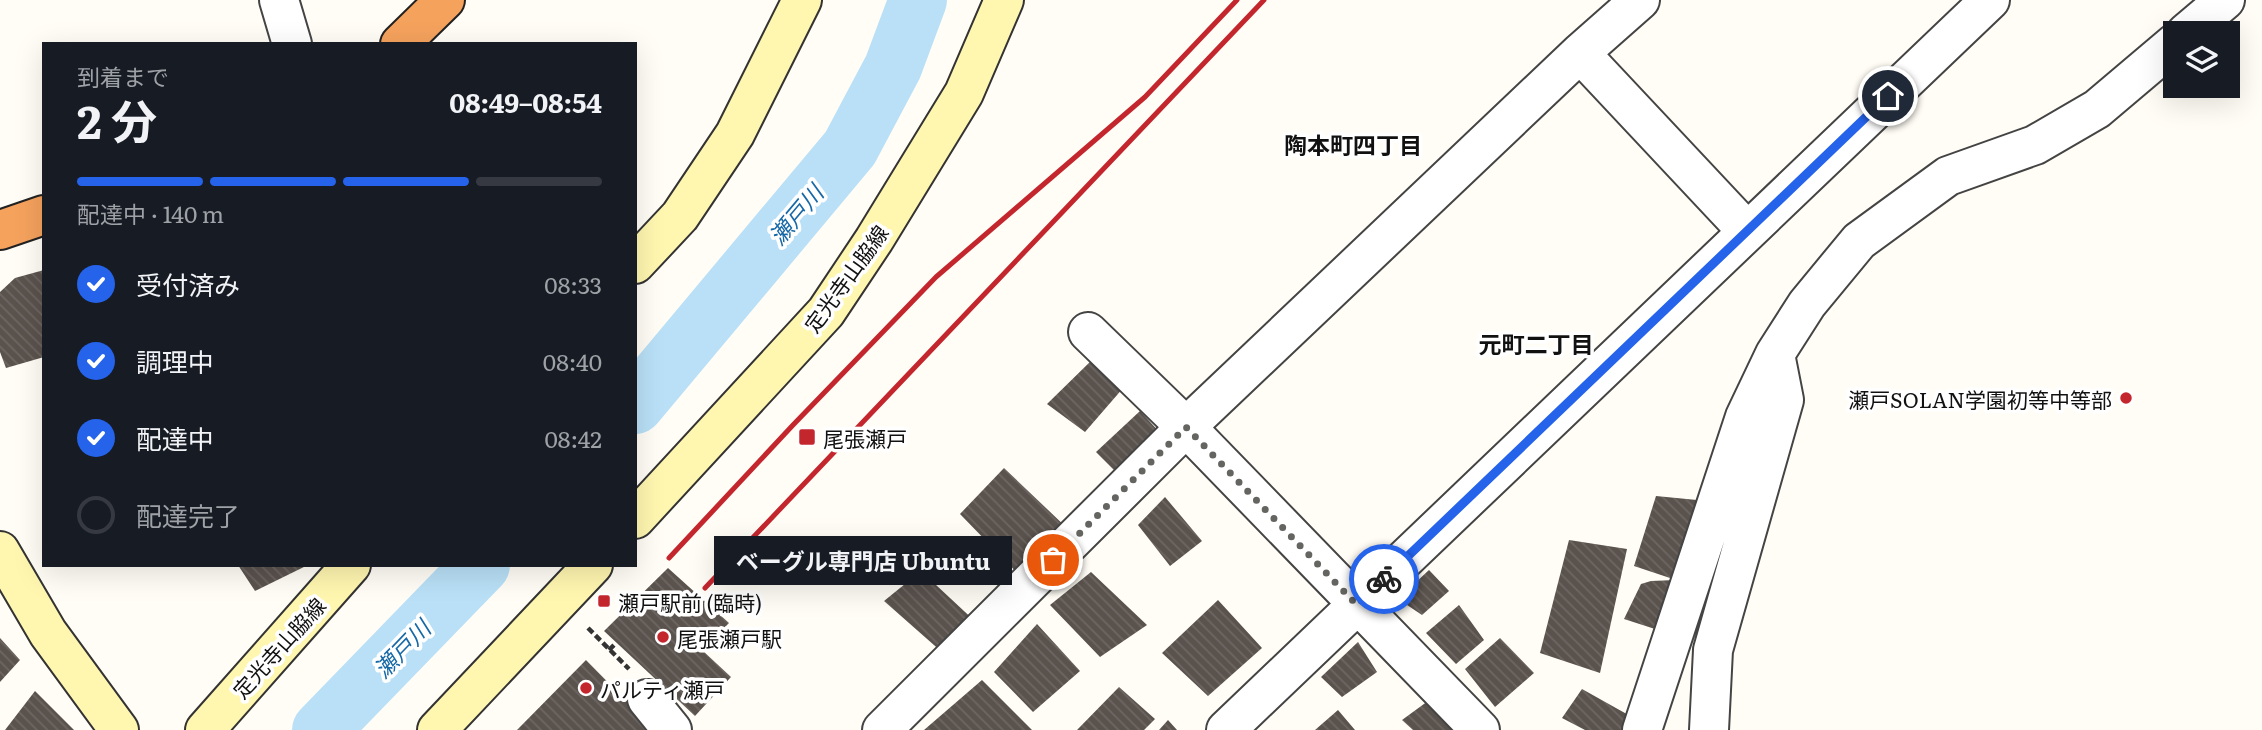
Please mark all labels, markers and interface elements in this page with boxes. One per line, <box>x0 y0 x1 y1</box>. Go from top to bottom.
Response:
map controls <box>2163 21 2240 98</box>
button: layers <box>2163 21 2240 98</box>
text: 到着まで <box>77 59 169 93</box>
pin <box>1858 66 1918 126</box>
icon: home <box>1869 77 1907 115</box>
text: 08:49–08:54 <box>449 82 602 121</box>
text: 2 分 <box>77 85 157 153</box>
district label: 陶本町四丁目 <box>1284 127 1422 161</box>
water label: 瀬戸川 <box>760 174 832 251</box>
text: 配達中 · 140 m <box>77 196 224 230</box>
street label: 定光寺山脇線 <box>795 218 895 338</box>
text: 受付済み <box>136 264 240 303</box>
icon: check <box>77 265 115 303</box>
text: 08:33 <box>544 267 602 301</box>
district label: 元町二丁目 <box>1479 326 1594 360</box>
text: 調理中 <box>136 341 214 380</box>
icon: check <box>77 342 115 380</box>
text: 08:40 <box>543 344 602 378</box>
place label: 瀬戸SOLAN学園初等中等部 <box>1848 383 2112 414</box>
marker: 瀬戸SOLAN学園初等中等部 <box>2118 390 2134 406</box>
text: 配達中 <box>136 418 214 457</box>
icon: check <box>77 419 115 457</box>
text: 08:42 <box>545 421 602 455</box>
place label: 尾張瀬戸 <box>823 422 907 453</box>
marker: 尾張瀬戸 <box>797 427 817 447</box>
text: 配達完了 <box>136 495 240 534</box>
pin <box>1023 530 1083 590</box>
callout: ベーグル専門店 Ubuntu <box>713 536 1011 584</box>
icon: bag <box>1034 541 1072 579</box>
text: ベーグル専門店 Ubuntu <box>736 543 990 577</box>
courier <box>1349 544 1419 614</box>
icon: bike <box>1365 560 1403 598</box>
place label: 瀬戸駅前 (臨時) <box>618 586 762 617</box>
street label: 定光寺山脇線 <box>224 590 332 704</box>
marker: 瀬戸駅前 (臨時) <box>596 593 612 609</box>
water label: 瀬戸川 <box>365 609 439 685</box>
place label: 尾張瀬戸駅 <box>677 622 782 653</box>
marker: 尾張瀬戸駅 <box>655 629 671 645</box>
place label: パルティ瀬戸 <box>600 673 725 704</box>
marker: パルティ瀬戸 <box>578 680 594 696</box>

